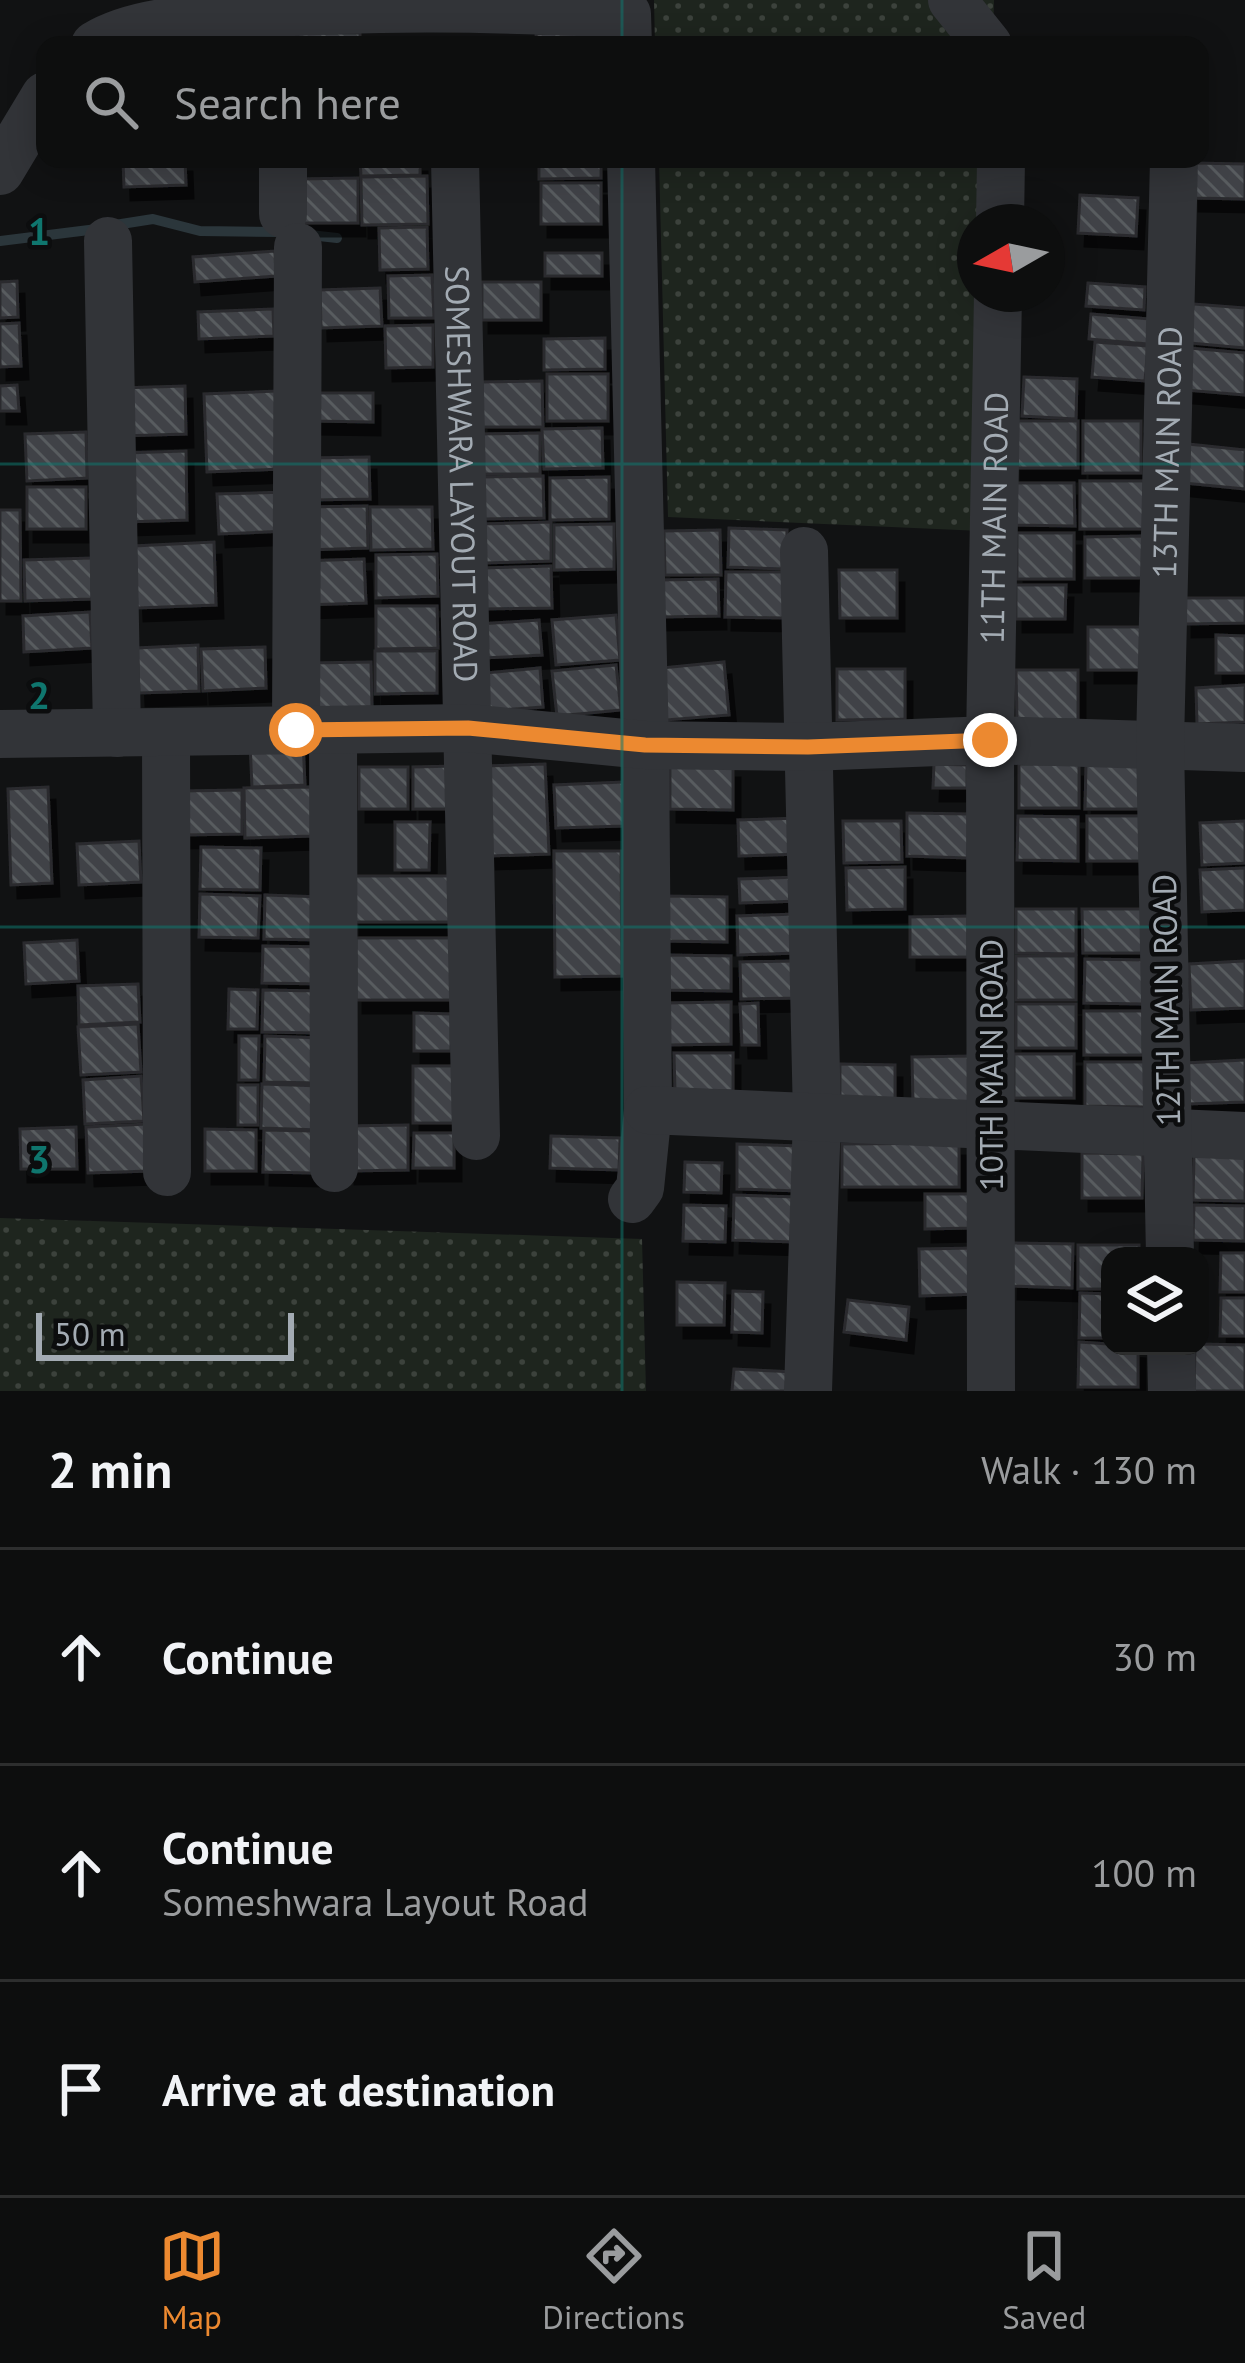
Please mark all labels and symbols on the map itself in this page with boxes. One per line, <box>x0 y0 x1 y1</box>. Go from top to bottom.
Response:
north arrow <box>957 204 1065 312</box>
text: 1 <box>28 205 50 256</box>
street label: SOMESHWARA LAYOUT ROAD <box>436 265 488 683</box>
street label: 13TH MAIN ROAD <box>1142 326 1191 579</box>
street label: 11TH MAIN ROAD <box>970 392 1017 645</box>
text: 2 <box>28 669 50 720</box>
route start <box>269 703 323 757</box>
route end <box>963 713 1017 767</box>
street label: 12TH MAIN ROAD <box>1142 874 1189 1126</box>
street label: 10TH MAIN ROAD <box>969 939 1012 1191</box>
text: 3 <box>28 1133 50 1184</box>
scale bar <box>36 1307 294 1360</box>

